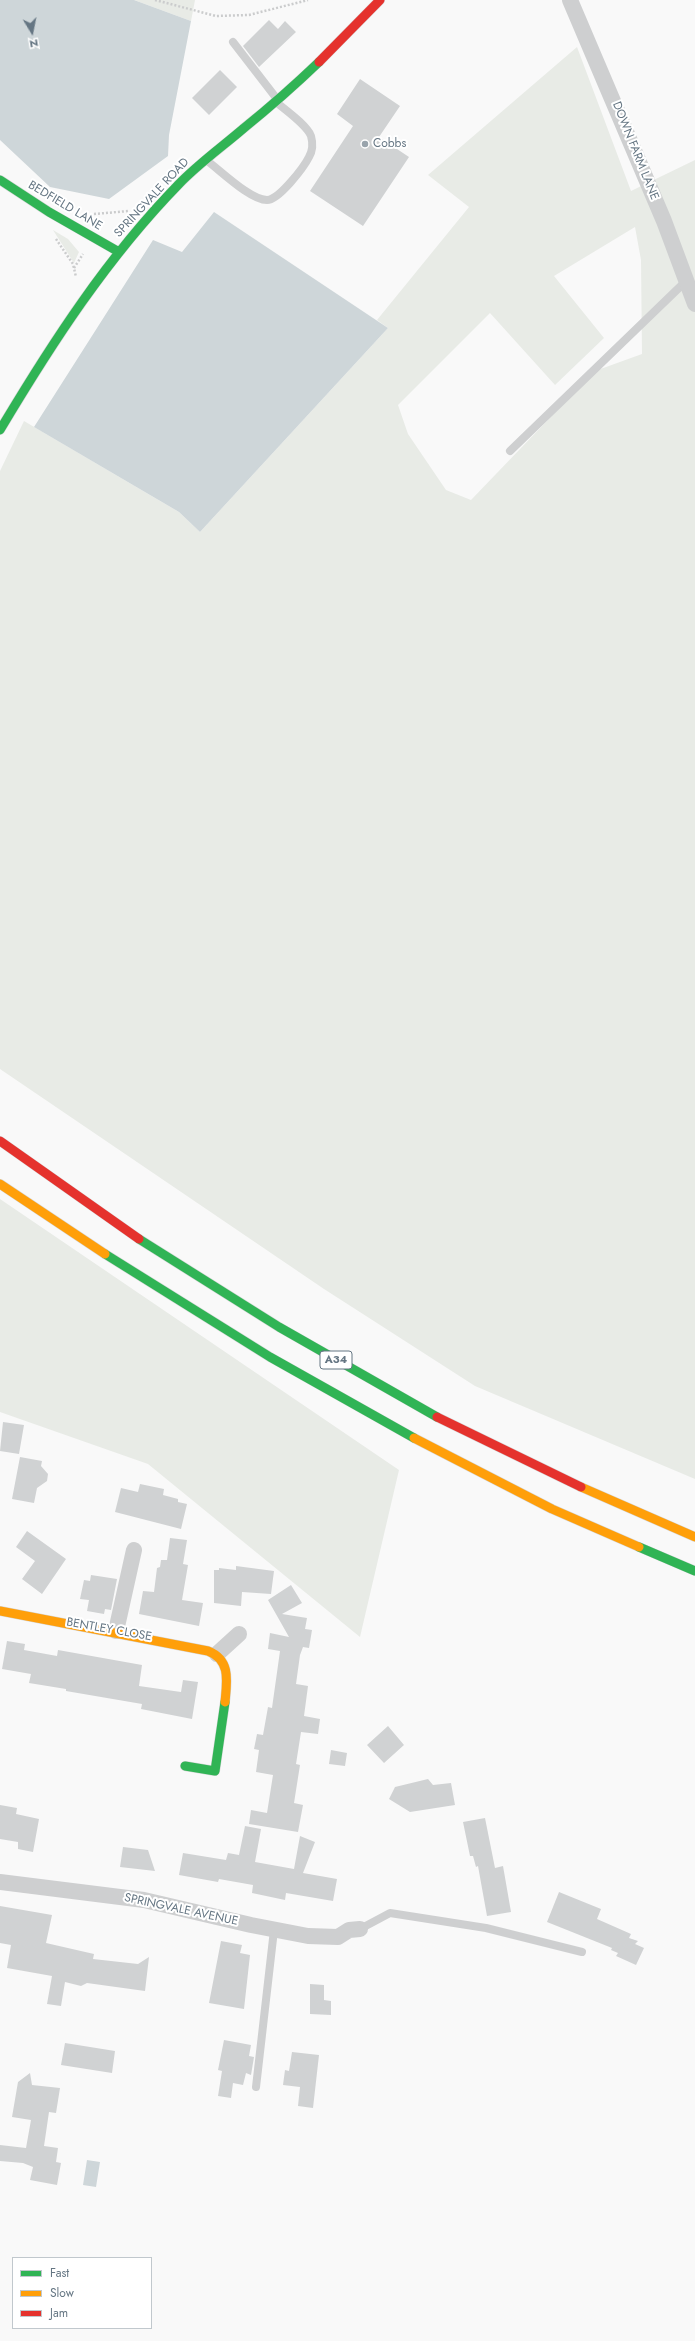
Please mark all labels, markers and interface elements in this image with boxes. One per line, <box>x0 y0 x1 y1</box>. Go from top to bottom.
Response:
north arrow <box>12 12 52 52</box>
text: N <box>28 35 40 52</box>
street label: DOWN FARM LANE <box>609 100 661 202</box>
place label: Cobbs <box>373 137 406 151</box>
marker: Cobbs <box>360 139 370 149</box>
street label: SPRINGVALE ROAD <box>112 155 192 241</box>
street label: BEDFIELD LANE <box>25 178 105 234</box>
road number: A34 <box>320 1351 352 1369</box>
street label: BENTLEY CLOSE <box>65 1615 153 1645</box>
street label: SPRINGVALE AVENUE <box>123 1891 239 1929</box>
legend <box>12 2257 152 2329</box>
text: Fast <box>50 2264 69 2282</box>
text: Slow <box>50 2284 74 2302</box>
text: Jam <box>50 2304 68 2322</box>

